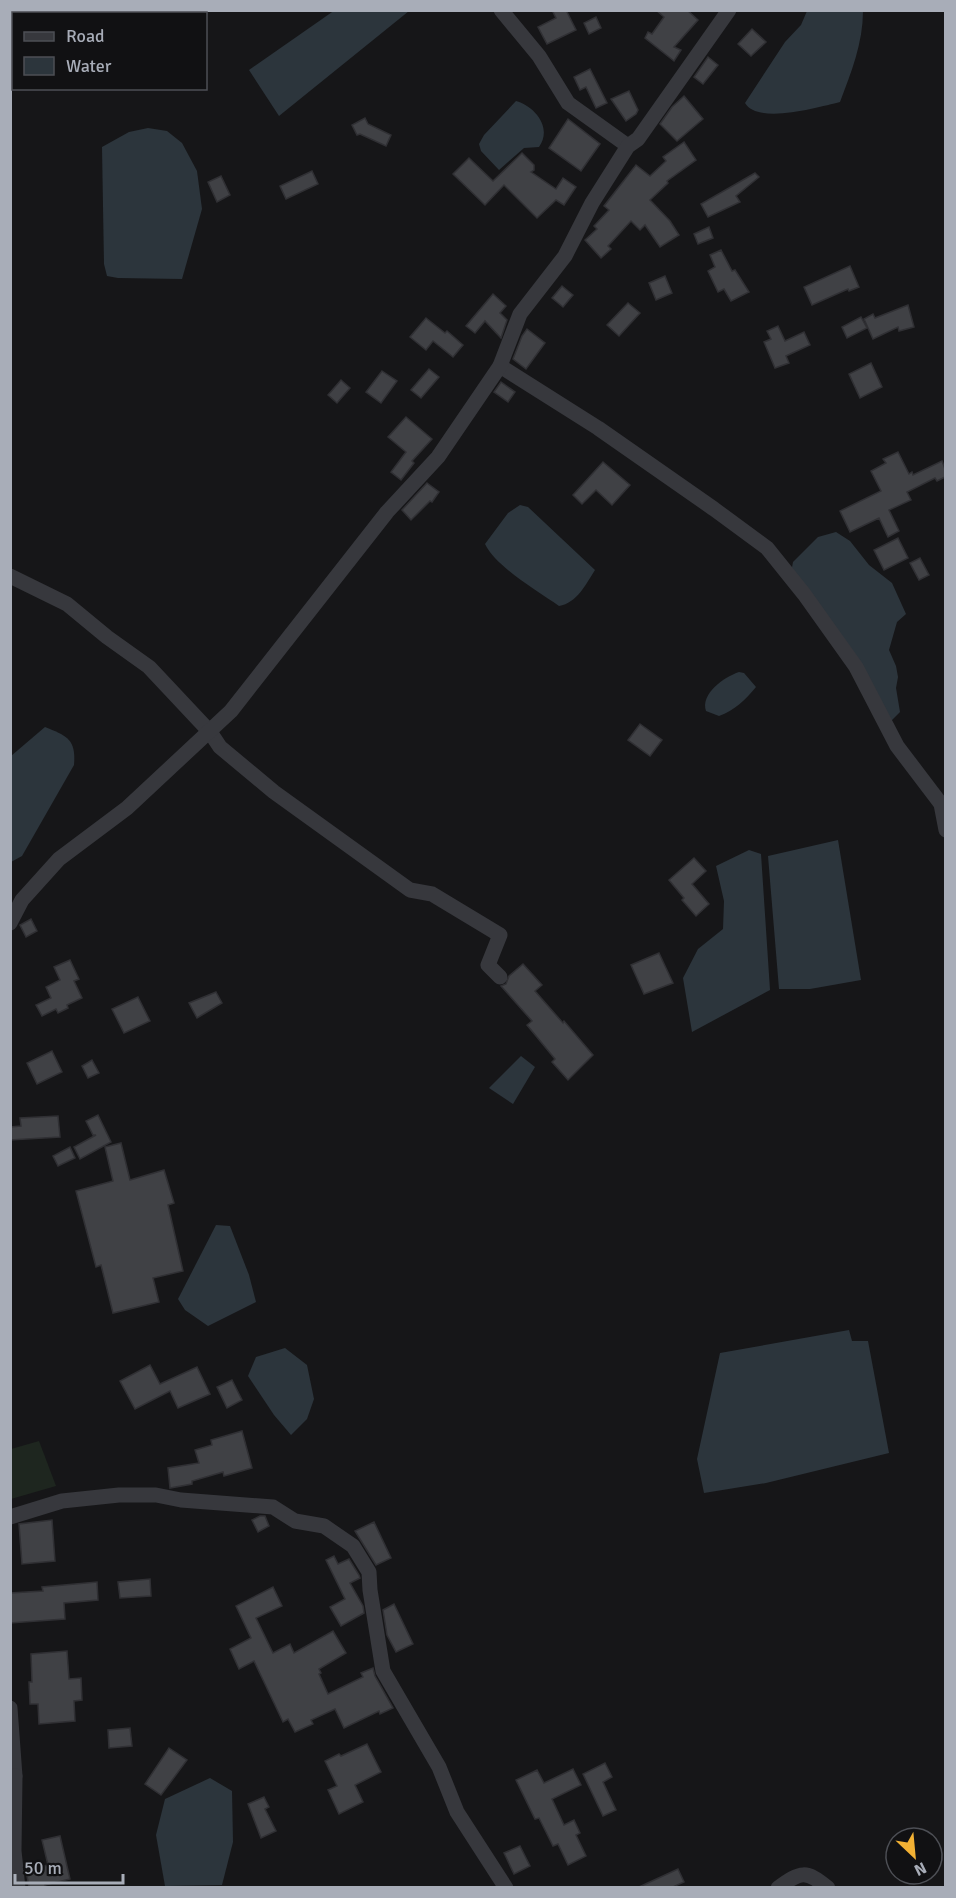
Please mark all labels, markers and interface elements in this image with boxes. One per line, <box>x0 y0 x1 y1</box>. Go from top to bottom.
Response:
legend <box>12 12 207 90</box>
text: Road <box>66 25 105 47</box>
text: Water <box>66 55 112 77</box>
north arrow <box>884 1826 944 1886</box>
scale bar <box>15 1847 123 1885</box>
text: 50 m <box>24 1857 62 1879</box>
text: N <box>911 1857 930 1880</box>

